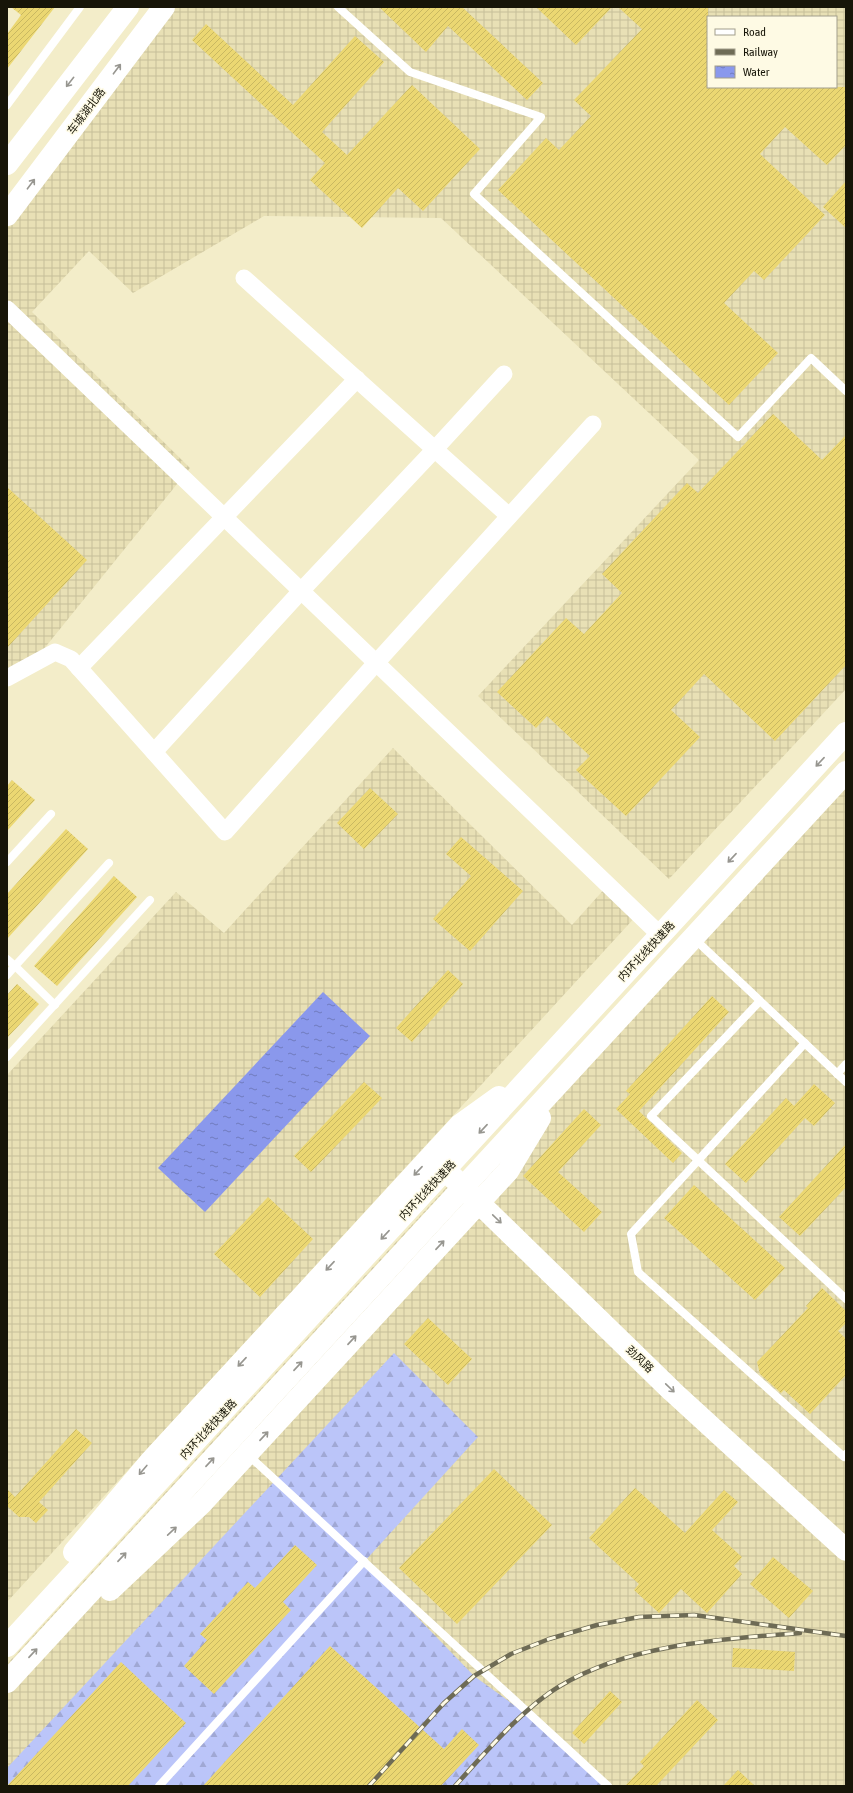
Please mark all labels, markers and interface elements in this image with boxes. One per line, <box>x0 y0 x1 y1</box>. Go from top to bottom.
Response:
legend <box>707 16 837 88</box>
text: Road <box>743 25 766 39</box>
text: Railway <box>743 45 778 59</box>
one-way arrow <box>113 64 122 75</box>
text: Water <box>743 65 770 79</box>
one-way arrow <box>66 77 74 88</box>
street label: 车城湖北路 <box>65 85 107 137</box>
one-way arrow <box>26 179 35 190</box>
one-way arrow <box>815 757 824 767</box>
one-way arrow <box>727 853 736 863</box>
street label: 内环北线快速路 <box>615 919 677 983</box>
one-way arrow <box>478 1124 488 1134</box>
street label: 内环北线快速路 <box>396 1158 458 1222</box>
one-way arrow <box>414 1166 423 1176</box>
one-way arrow <box>492 1214 502 1224</box>
one-way arrow <box>381 1230 390 1240</box>
one-way arrow <box>435 1240 445 1250</box>
one-way arrow <box>326 1261 335 1271</box>
one-way arrow <box>347 1336 356 1346</box>
street label: 劲风路 <box>624 1343 656 1375</box>
one-way arrow <box>237 1357 247 1367</box>
one-way arrow <box>293 1362 302 1372</box>
one-way arrow <box>665 1383 675 1393</box>
street label: 内环北线快速路 <box>177 1397 239 1461</box>
one-way arrow <box>259 1431 268 1441</box>
one-way arrow <box>205 1457 214 1467</box>
one-way arrow <box>139 1465 148 1475</box>
one-way arrow <box>167 1526 177 1536</box>
one-way arrow <box>117 1552 126 1563</box>
one-way arrow <box>29 1648 38 1658</box>

